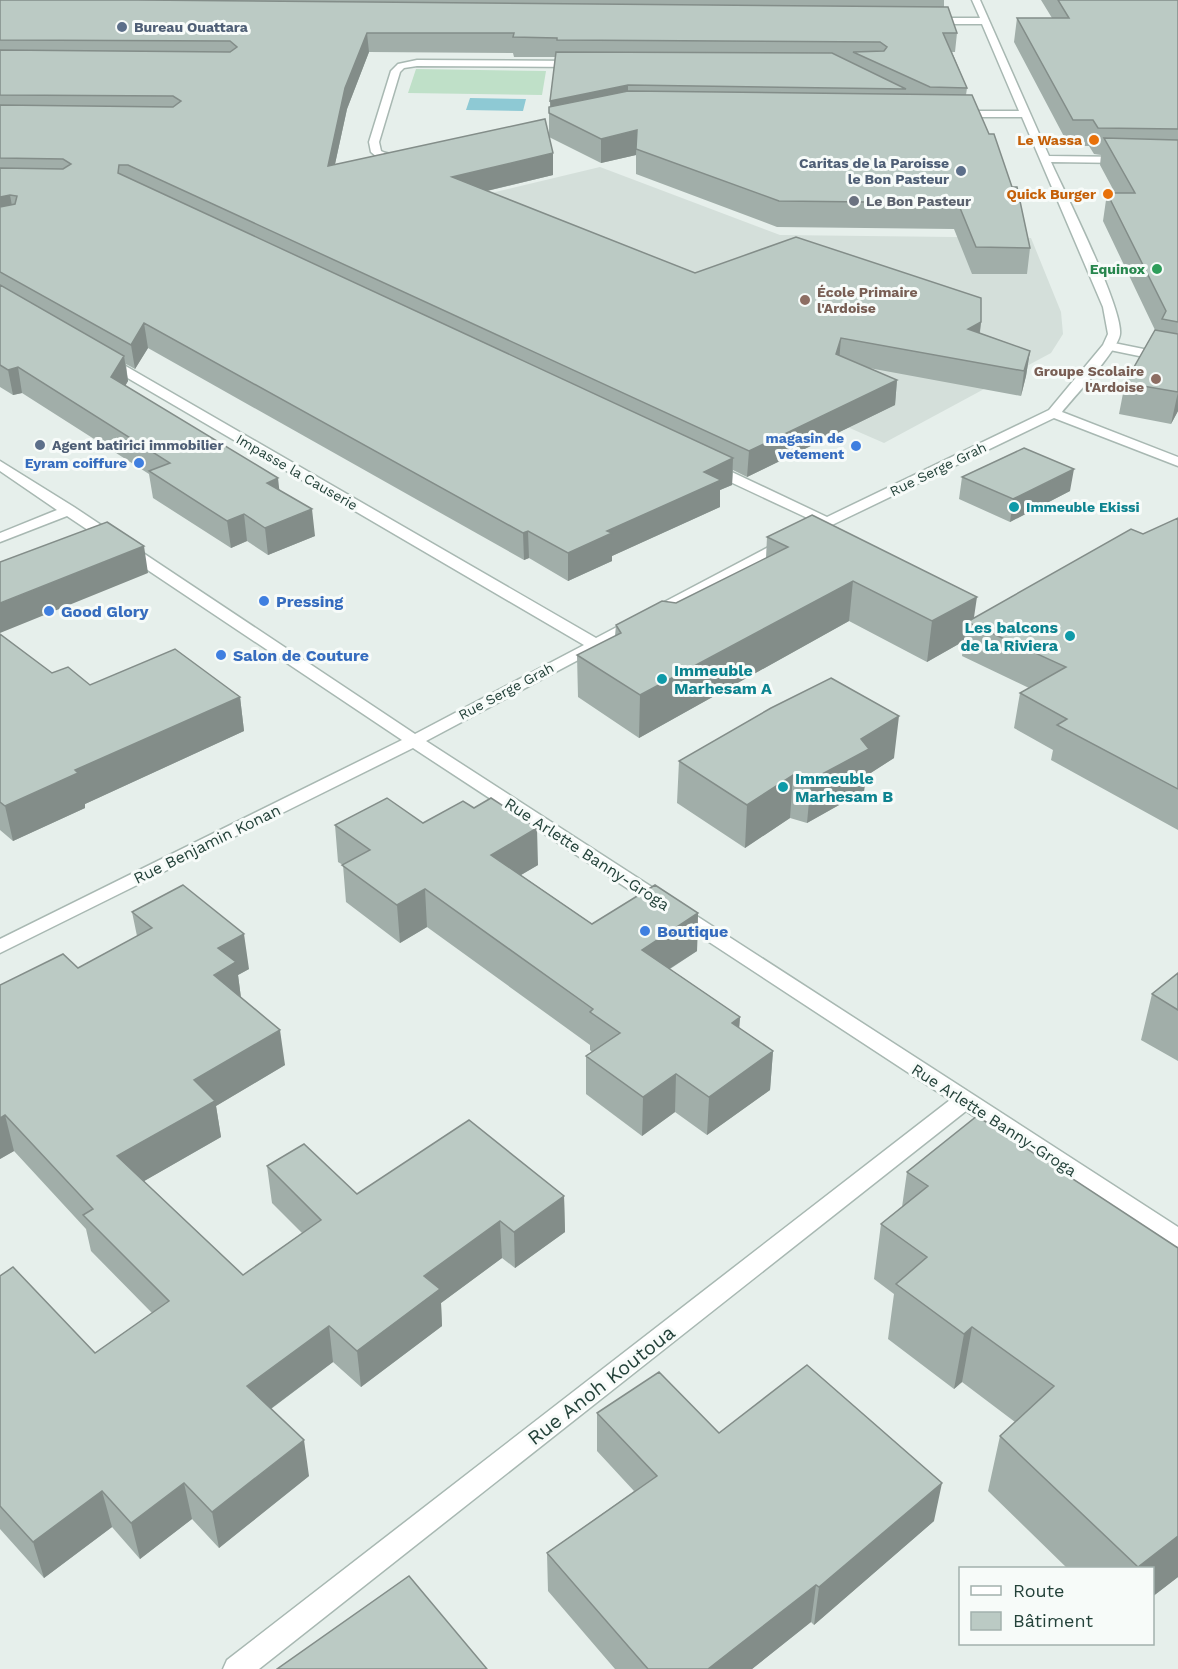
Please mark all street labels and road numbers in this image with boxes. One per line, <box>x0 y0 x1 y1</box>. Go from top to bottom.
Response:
street label: Impasse la Causerie <box>233 431 361 513</box>
street label: Rue Serge Grah <box>887 439 989 499</box>
street label: Rue Serge Grah <box>456 659 556 723</box>
street label: Rue Arlette Banny-Groga <box>501 794 673 914</box>
street label: Rue Benjamin Konan <box>130 800 284 888</box>
street label: Rue Arlette Banny-Groga <box>908 1060 1080 1180</box>
street label: Rue Anoh Koutoua <box>523 1320 679 1450</box>

